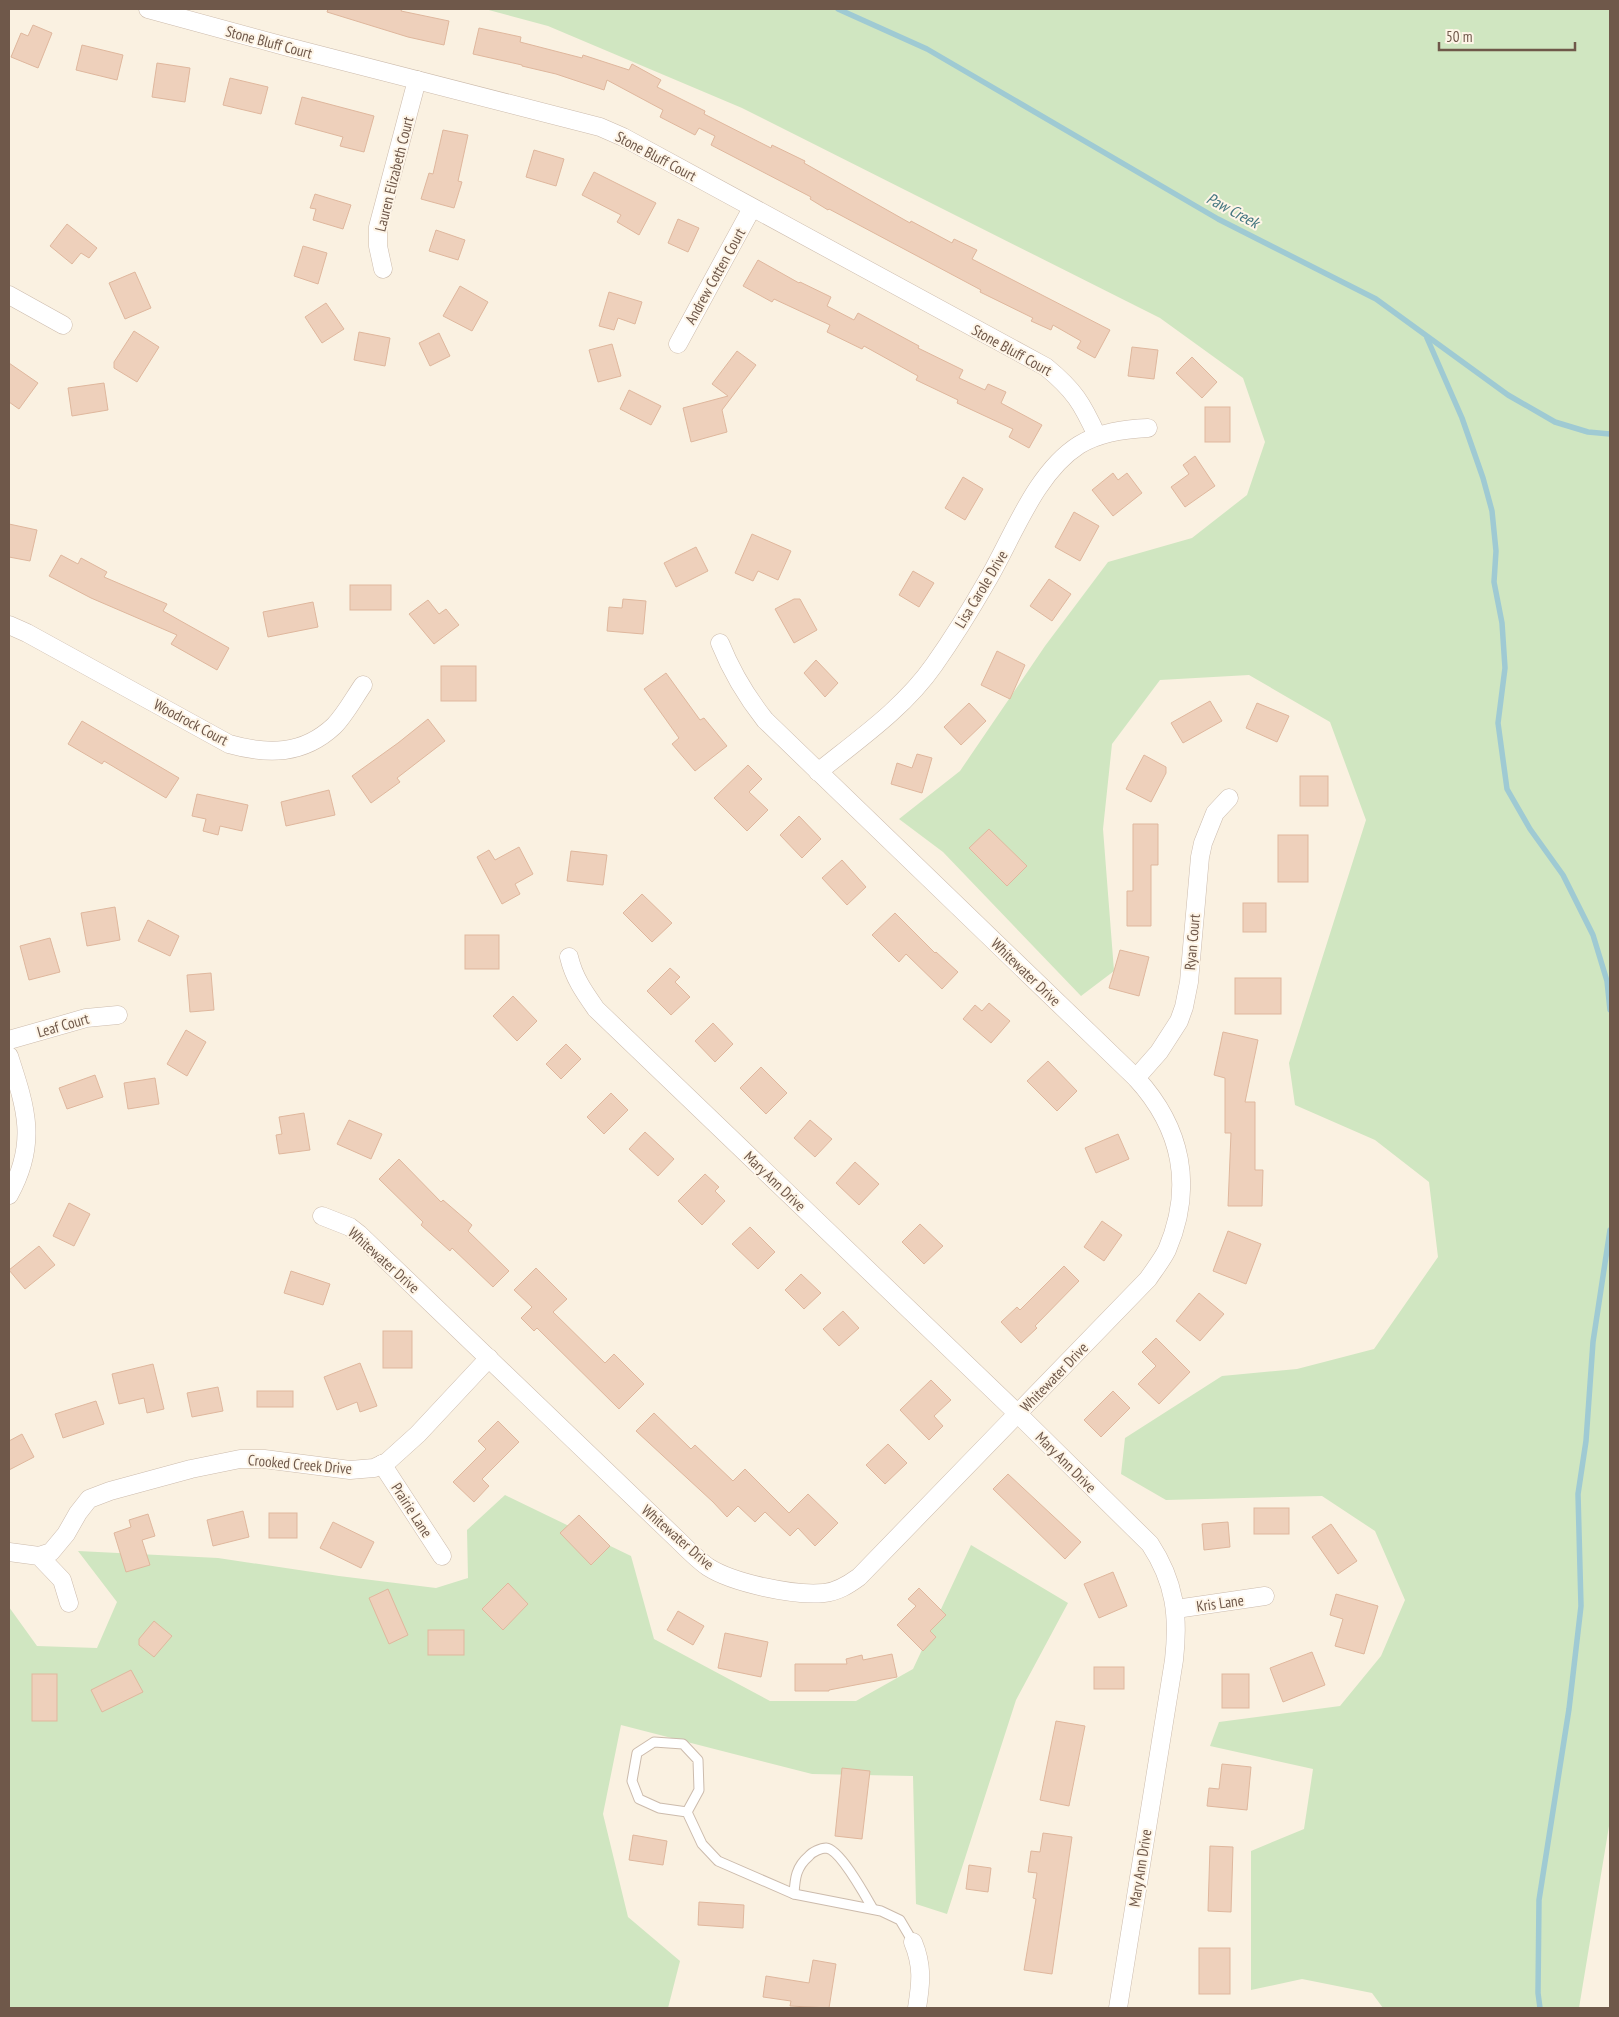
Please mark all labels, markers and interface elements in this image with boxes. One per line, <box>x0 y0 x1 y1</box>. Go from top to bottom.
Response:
scale bar <box>1439 20 1575 52</box>
street label: Stone Bluff Court <box>224 21 314 63</box>
text: 50 m <box>1446 27 1472 46</box>
street label: Lauren Elizabeth Court <box>371 115 417 233</box>
street label: Stone Bluff Court <box>612 127 700 185</box>
water label: Paw Creek <box>1203 188 1264 233</box>
street label: Andrew Cotten Court <box>681 225 749 327</box>
street label: Stone Bluff Court <box>969 320 1055 380</box>
street label: Lisa Carole Drive <box>950 547 1012 631</box>
street label: Woodrock Court <box>151 694 231 750</box>
street label: Ryan Court <box>1180 913 1204 971</box>
street label: Whitewater Drive <box>987 934 1065 1010</box>
street label: Leaf Court <box>35 1009 91 1041</box>
street label: Mary Ann Drive <box>740 1147 810 1215</box>
street label: Whitewater Drive <box>344 1223 424 1297</box>
street label: Whitewater Drive <box>1016 1338 1092 1416</box>
street label: Mary Ann Drive <box>1032 1428 1100 1496</box>
street label: Crooked Creek Drive <box>247 1450 353 1478</box>
street label: Prairie Lane <box>387 1479 437 1541</box>
street label: Whitewater Drive <box>638 1500 718 1574</box>
street label: Kris Lane <box>1195 1590 1245 1616</box>
street label: Mary Ann Drive <box>1124 1828 1156 1908</box>

